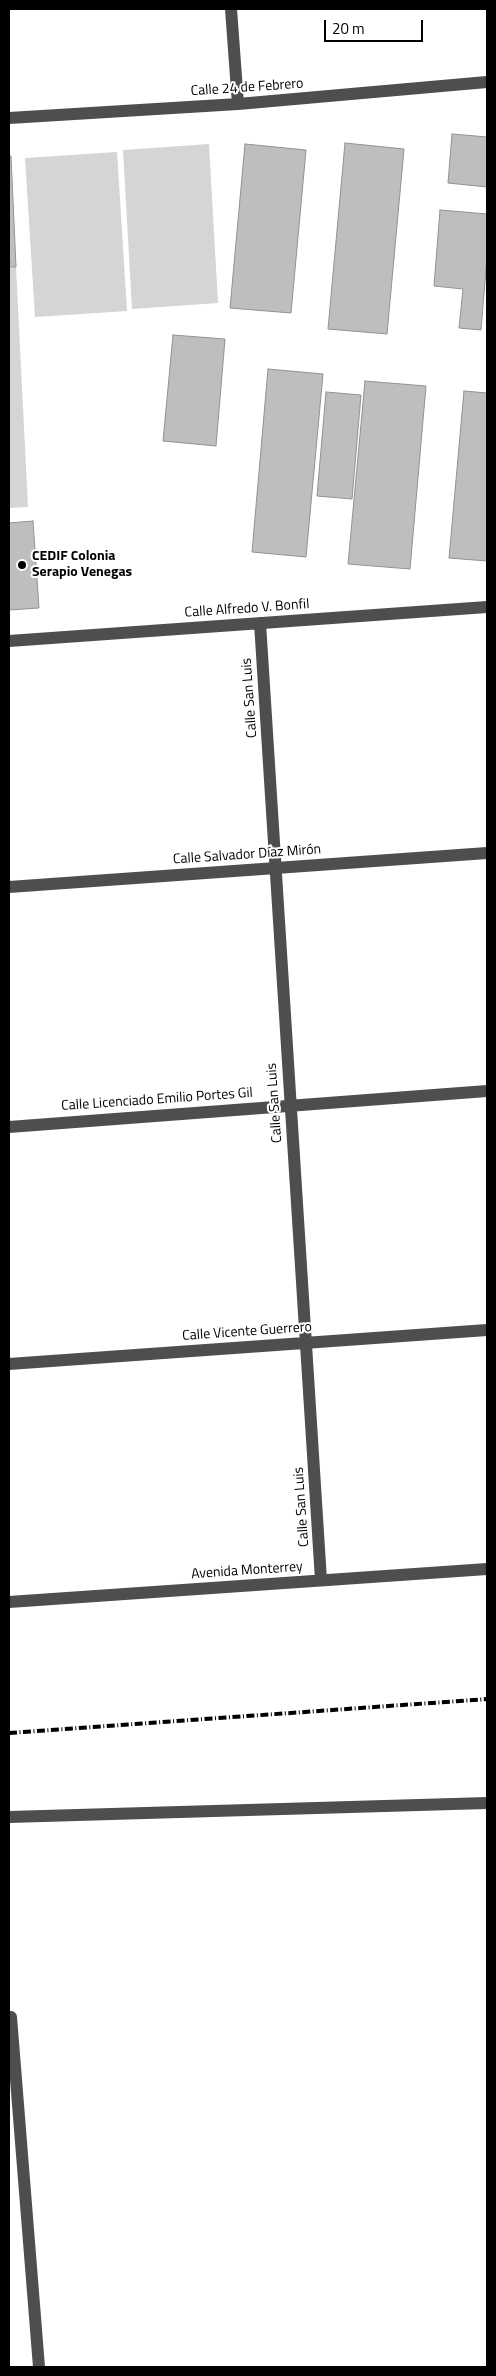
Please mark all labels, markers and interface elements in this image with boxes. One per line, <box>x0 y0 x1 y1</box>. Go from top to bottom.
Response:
scale bar <box>326 10 425 42</box>
text: 20 m <box>332 17 365 40</box>
street label: Calle 24 de Febrero <box>190 76 304 100</box>
place label: CEDIF Colonia Serapio Venegas <box>32 549 132 582</box>
marker: CEDIF Colonia Serapio Venegas <box>16 559 28 571</box>
street label: Calle Alfredo V. Bonfil <box>184 596 310 622</box>
street label: Calle San Luis <box>239 657 261 739</box>
street label: Calle Salvador Díaz Mirón <box>172 841 322 869</box>
street label: Calle San Luis <box>264 1062 286 1144</box>
street label: Calle Licenciado Emilio Portes Gil <box>61 1085 253 1115</box>
street label: Calle Vicente Guerrero <box>182 1319 312 1345</box>
street label: Calle San Luis <box>291 1466 313 1548</box>
street label: Avenida Monterrey <box>191 1559 303 1583</box>

